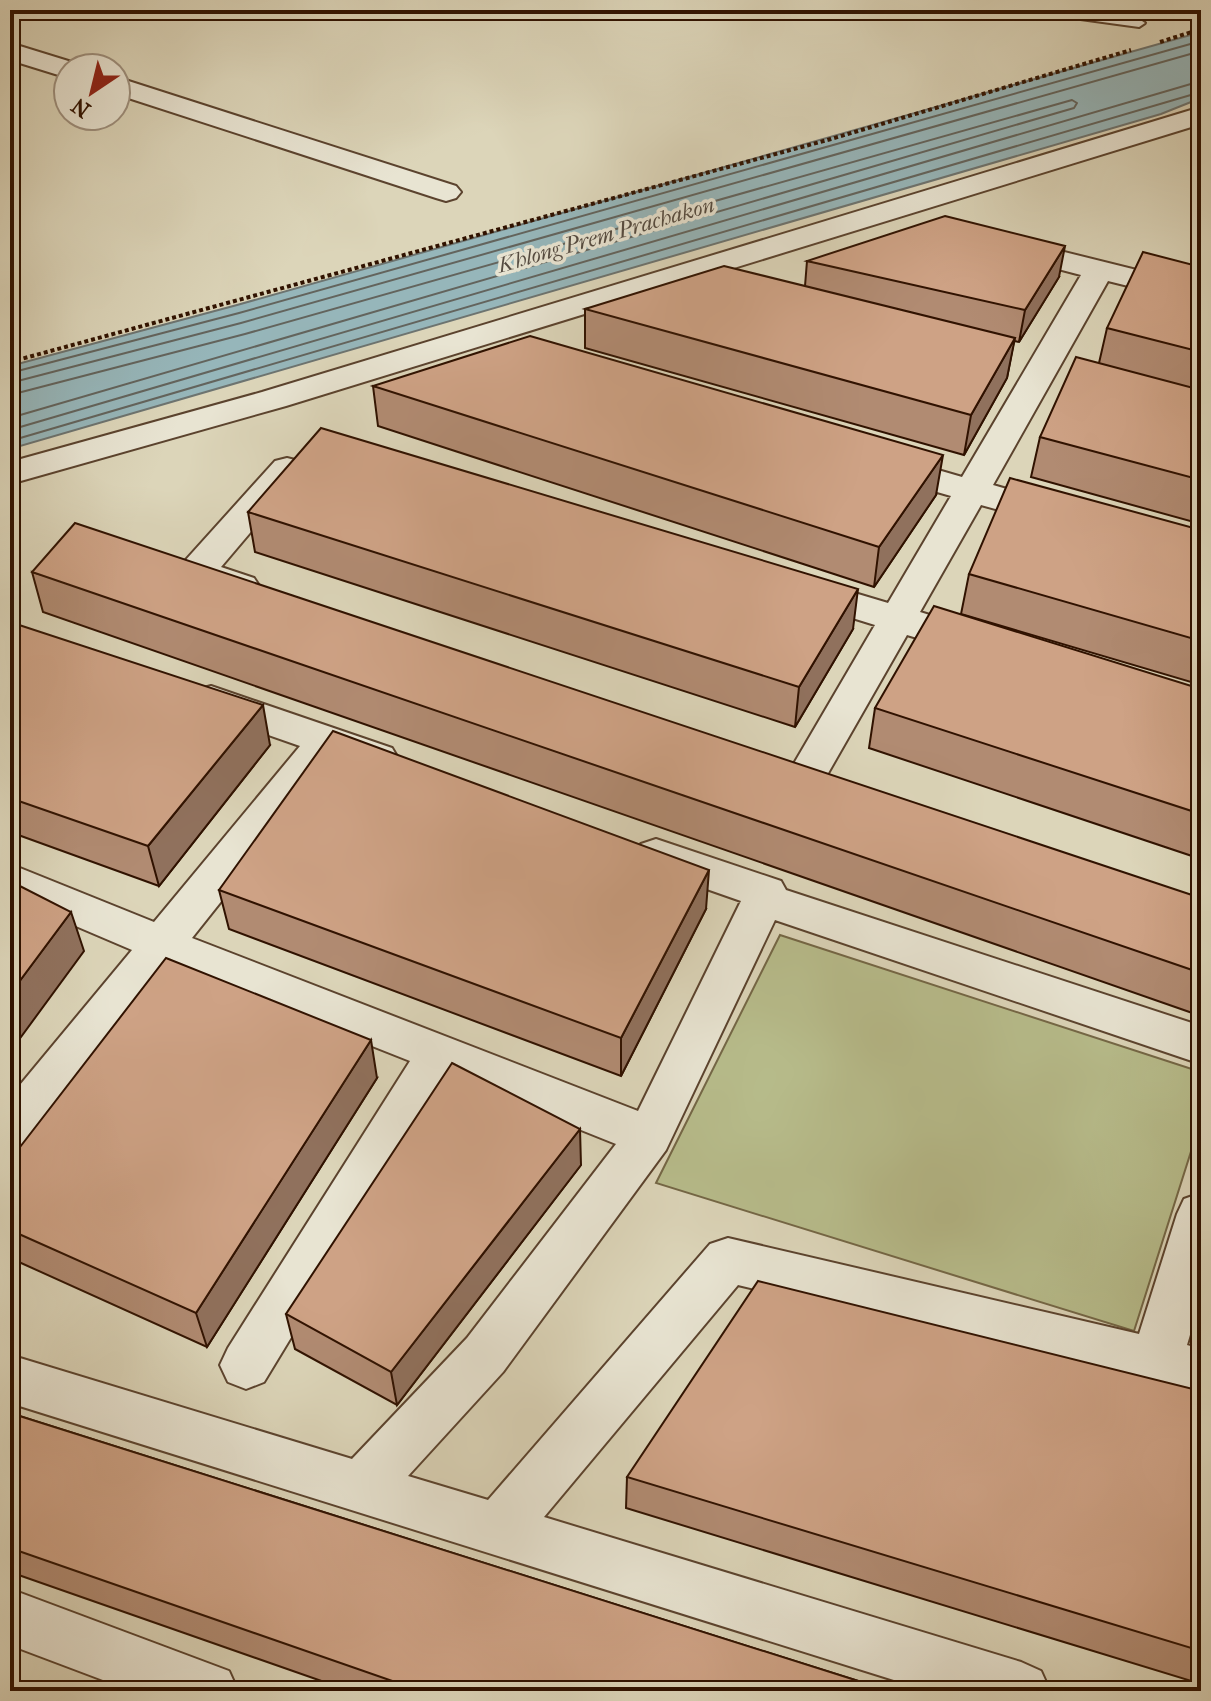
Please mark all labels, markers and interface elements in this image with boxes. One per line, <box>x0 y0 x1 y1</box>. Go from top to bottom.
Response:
north arrow <box>52 52 132 132</box>
text: N <box>67 92 95 123</box>
water label: Khlong Prem Prachakon <box>493 192 717 279</box>

